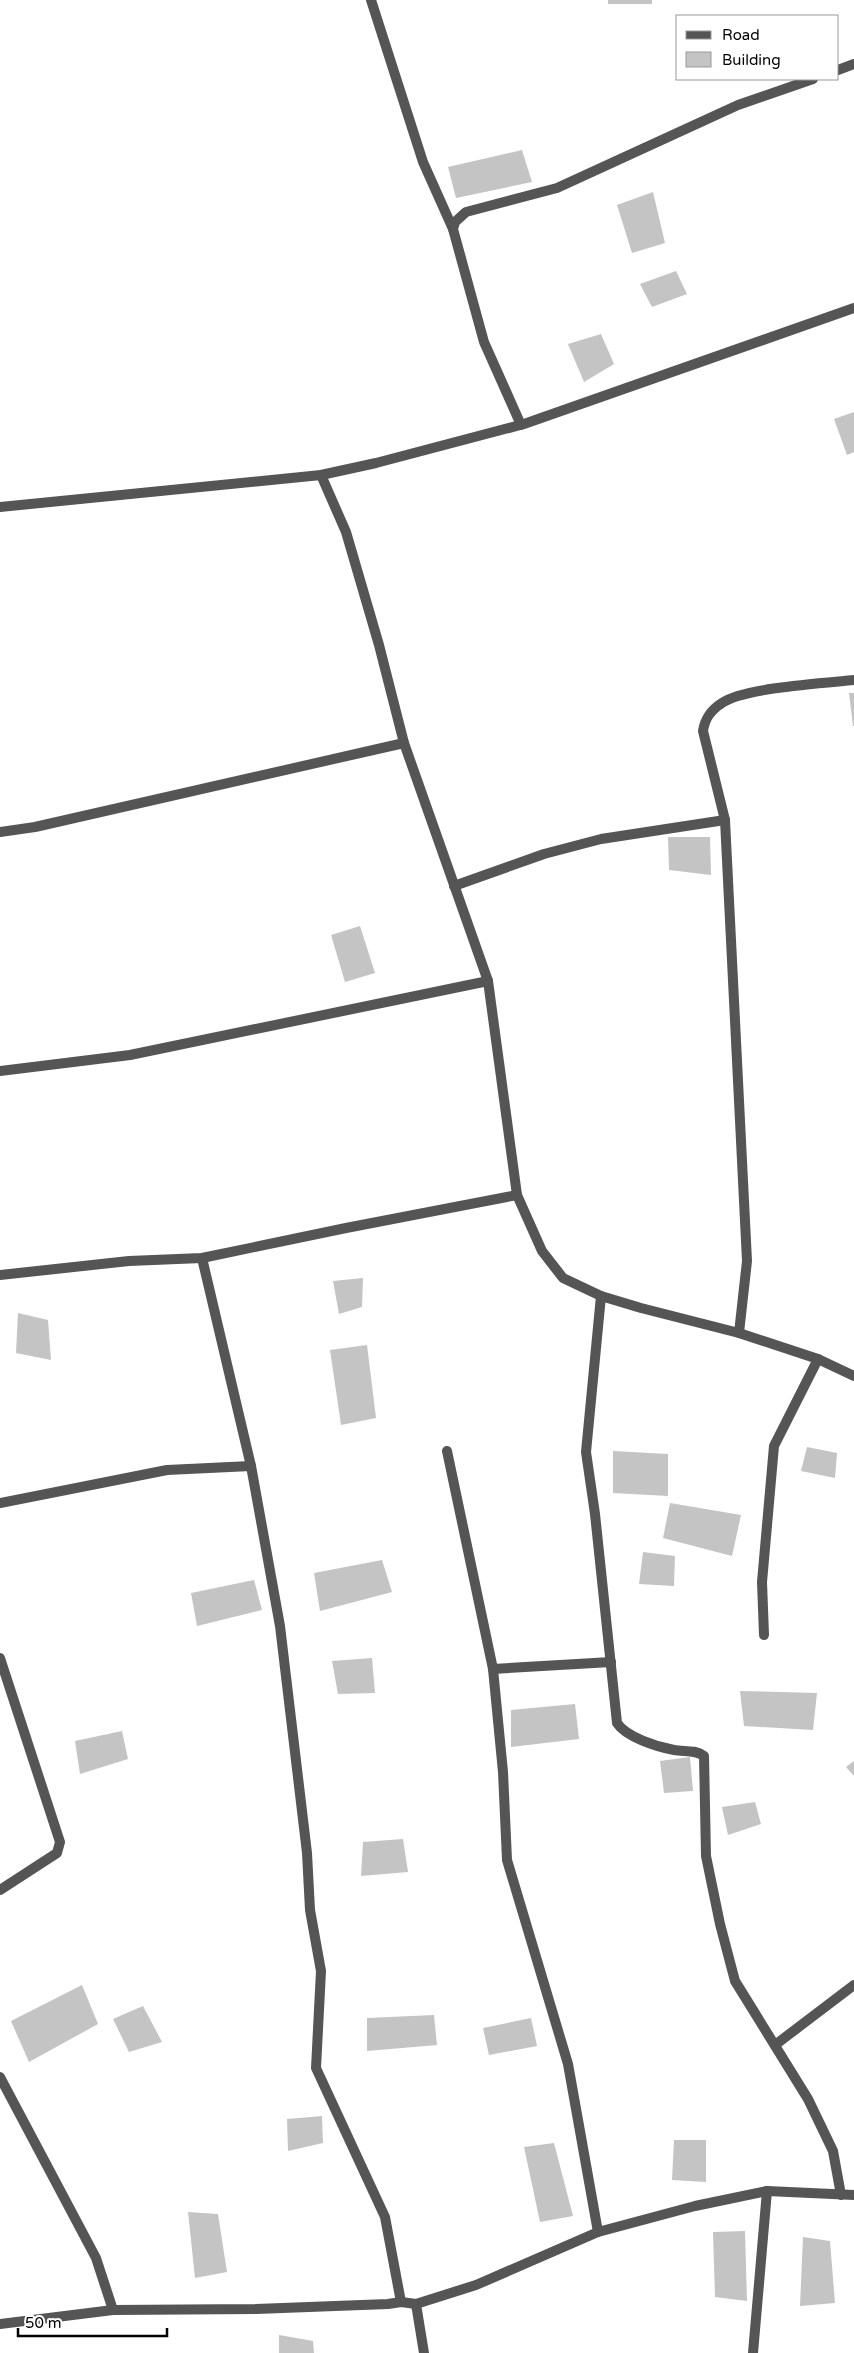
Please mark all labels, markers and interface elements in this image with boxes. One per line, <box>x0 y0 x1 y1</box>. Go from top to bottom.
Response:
legend <box>676 15 839 80</box>
text: Road <box>722 26 760 44</box>
text: Building <box>722 51 781 69</box>
scale bar <box>18 2306 166 2338</box>
text: 50 m <box>25 2314 62 2332</box>

